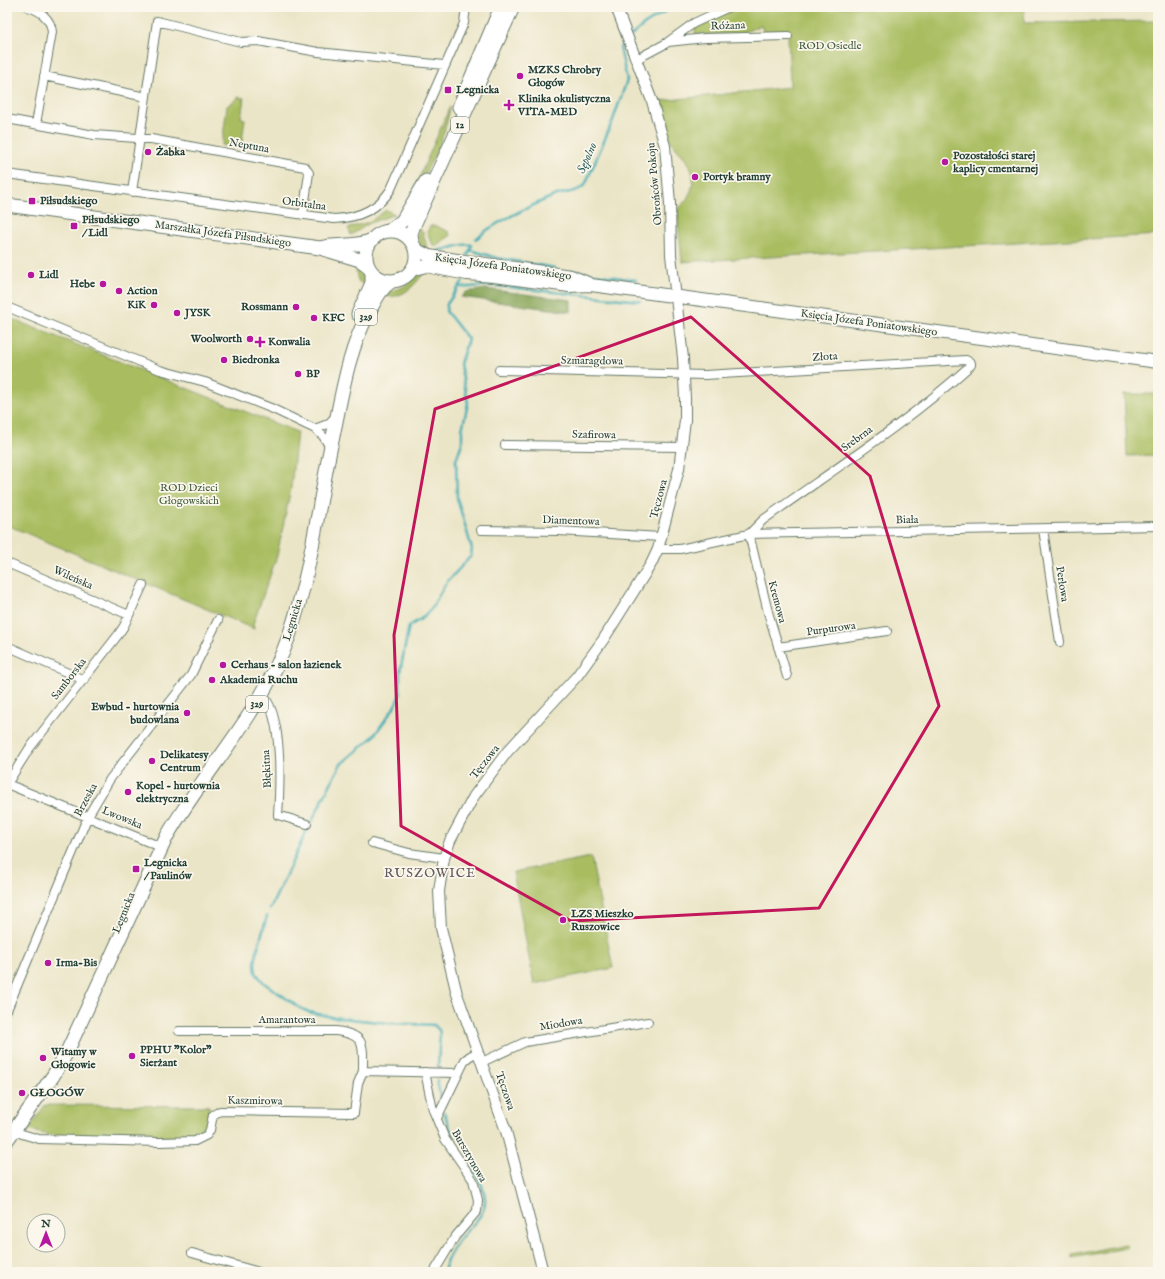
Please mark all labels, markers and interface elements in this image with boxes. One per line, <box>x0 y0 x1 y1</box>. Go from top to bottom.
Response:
street label: Różana <box>710 18 746 34</box>
park label: ROD Osiedle <box>798 39 862 53</box>
place label: MZKS Chrobry Głogów <box>528 63 602 90</box>
marker: MZKS Chrobry Głogów <box>515 71 525 81</box>
place label: Legnicka <box>455 83 499 97</box>
marker: Legnicka <box>443 85 453 95</box>
place label: Klinika okulistyczna VITA-MED <box>517 92 611 119</box>
marker: Klinika okulistyczna VITA-MED <box>503 99 515 111</box>
road number: 12 <box>451 117 469 133</box>
street label: Neptuna <box>228 136 270 156</box>
water label: Sępolno <box>574 140 600 176</box>
street label: Obrońców Pokoju <box>644 142 666 226</box>
place label: Żabka <box>156 145 185 159</box>
marker: Żabka <box>143 147 153 157</box>
place label: Pozostałości starej kaplicy cmentarnej <box>952 149 1039 176</box>
marker: Pozostałości starej kaplicy cmentarnej <box>940 157 950 167</box>
place label: Portyk bramny <box>703 170 771 184</box>
marker: Portyk bramny <box>690 172 700 182</box>
place label: Piłsudskiego <box>40 194 97 208</box>
street label: Orbitalna <box>281 194 327 214</box>
marker: Piłsudskiego <box>27 196 37 206</box>
place label: Piłsudskiego / Lidl <box>81 213 139 240</box>
street label: Marszałka Józefa Piłsudskiego <box>154 217 292 251</box>
marker: Piłsudskiego / Lidl <box>69 221 79 231</box>
street label: Księcia Józefa Poniatowskiego <box>434 250 572 284</box>
place label: Lidl <box>38 268 60 282</box>
marker: Lidl <box>26 270 36 280</box>
place label: Hebe <box>70 277 95 291</box>
marker: Hebe <box>98 279 108 289</box>
place label: Action <box>126 284 158 298</box>
marker: Action <box>114 286 124 296</box>
place label: KiK <box>127 298 147 312</box>
marker: KiK <box>149 300 159 310</box>
place label: Rossmann <box>241 300 288 314</box>
marker: Rossmann <box>291 302 301 312</box>
place label: JYSK <box>183 306 212 320</box>
street label: Księcia Józefa Poniatowskiego <box>800 306 938 340</box>
marker: JYSK <box>172 308 182 318</box>
road number: 329 <box>355 309 377 325</box>
place label: KFC <box>322 311 345 325</box>
marker: KFC <box>309 313 319 323</box>
place label: Woolworth <box>190 332 242 346</box>
marker: Woolworth <box>245 334 255 344</box>
place label: Konwalia <box>268 335 310 349</box>
marker: Konwalia <box>255 337 265 347</box>
street label: Złota <box>812 349 838 365</box>
place label: Biedronka <box>232 353 280 367</box>
street label: Szmaragdowa <box>561 353 624 369</box>
marker: Biedronka <box>219 355 229 365</box>
place label: BP <box>306 367 320 381</box>
marker: BP <box>293 369 303 379</box>
street label: Srebrna <box>839 423 876 455</box>
street label: Szafirowa <box>572 428 616 442</box>
street label: Tęczowa <box>647 478 671 520</box>
park label: ROD Dzieci Głogowskich <box>159 481 219 508</box>
street label: Diamentowa <box>542 513 600 529</box>
street label: Biała <box>896 513 919 527</box>
street label: Wileńska <box>51 563 95 593</box>
street label: Perłowa <box>1052 565 1072 603</box>
street label: Kremowa <box>765 579 789 625</box>
street label: Legnicka <box>280 597 306 643</box>
street label: Purpurowa <box>805 619 857 639</box>
street label: Samborska <box>48 655 90 703</box>
place label: Cerhaus - salon łazienek <box>231 658 342 672</box>
marker: Cerhaus - salon łazienek <box>218 660 228 670</box>
place label: Akademia Ruchu <box>219 673 298 687</box>
marker: Akademia Ruchu <box>207 675 217 685</box>
road number: 329 <box>246 696 268 712</box>
place label: Ewbud - hurtownia budowlana <box>91 700 179 727</box>
marker: Ewbud - hurtownia budowlana <box>182 708 192 718</box>
street label: Tęczowa <box>467 742 503 782</box>
place label: Delikatesy Centrum <box>160 748 209 775</box>
street label: Błękitna <box>259 749 275 789</box>
marker: Delikatesy Centrum <box>147 756 157 766</box>
place label: Kopel - hurtownia elektryczna <box>136 779 220 806</box>
street label: Brzeska <box>71 781 101 819</box>
marker: Kopel - hurtownia elektryczna <box>123 787 133 797</box>
street label: Lwowska <box>100 804 144 833</box>
place label: Legnicka / Paulinów <box>143 856 193 883</box>
marker: Legnicka / Paulinów <box>131 864 141 874</box>
district label: RUSZOWICE <box>384 865 476 882</box>
street label: Legnicka <box>109 890 139 936</box>
place label: LZS Mieszko Ruszowice <box>570 907 634 934</box>
marker: LZS Mieszko Ruszowice <box>558 915 568 925</box>
place label: Irma-Bis <box>56 956 97 970</box>
marker: Irma-Bis <box>43 958 53 968</box>
street label: Amarantowa <box>258 1013 316 1027</box>
street label: Miodowa <box>539 1014 583 1034</box>
place label: PPHU "Kolor" Sierżant <box>140 1043 212 1070</box>
place label: Witamy w Głogowie <box>50 1045 97 1072</box>
marker: PPHU "Kolor" Sierżant <box>127 1051 137 1061</box>
marker: Witamy w Głogowie <box>38 1053 48 1063</box>
street label: Tęczowa <box>492 1070 518 1112</box>
place label: GŁOGÓW <box>30 1086 85 1100</box>
marker: GŁOGÓW <box>17 1088 27 1098</box>
street label: Kaszmirowa <box>227 1094 283 1108</box>
street label: Bursztynowa <box>448 1127 490 1185</box>
north arrow <box>26 1213 66 1253</box>
text: N <box>40 1217 51 1231</box>

